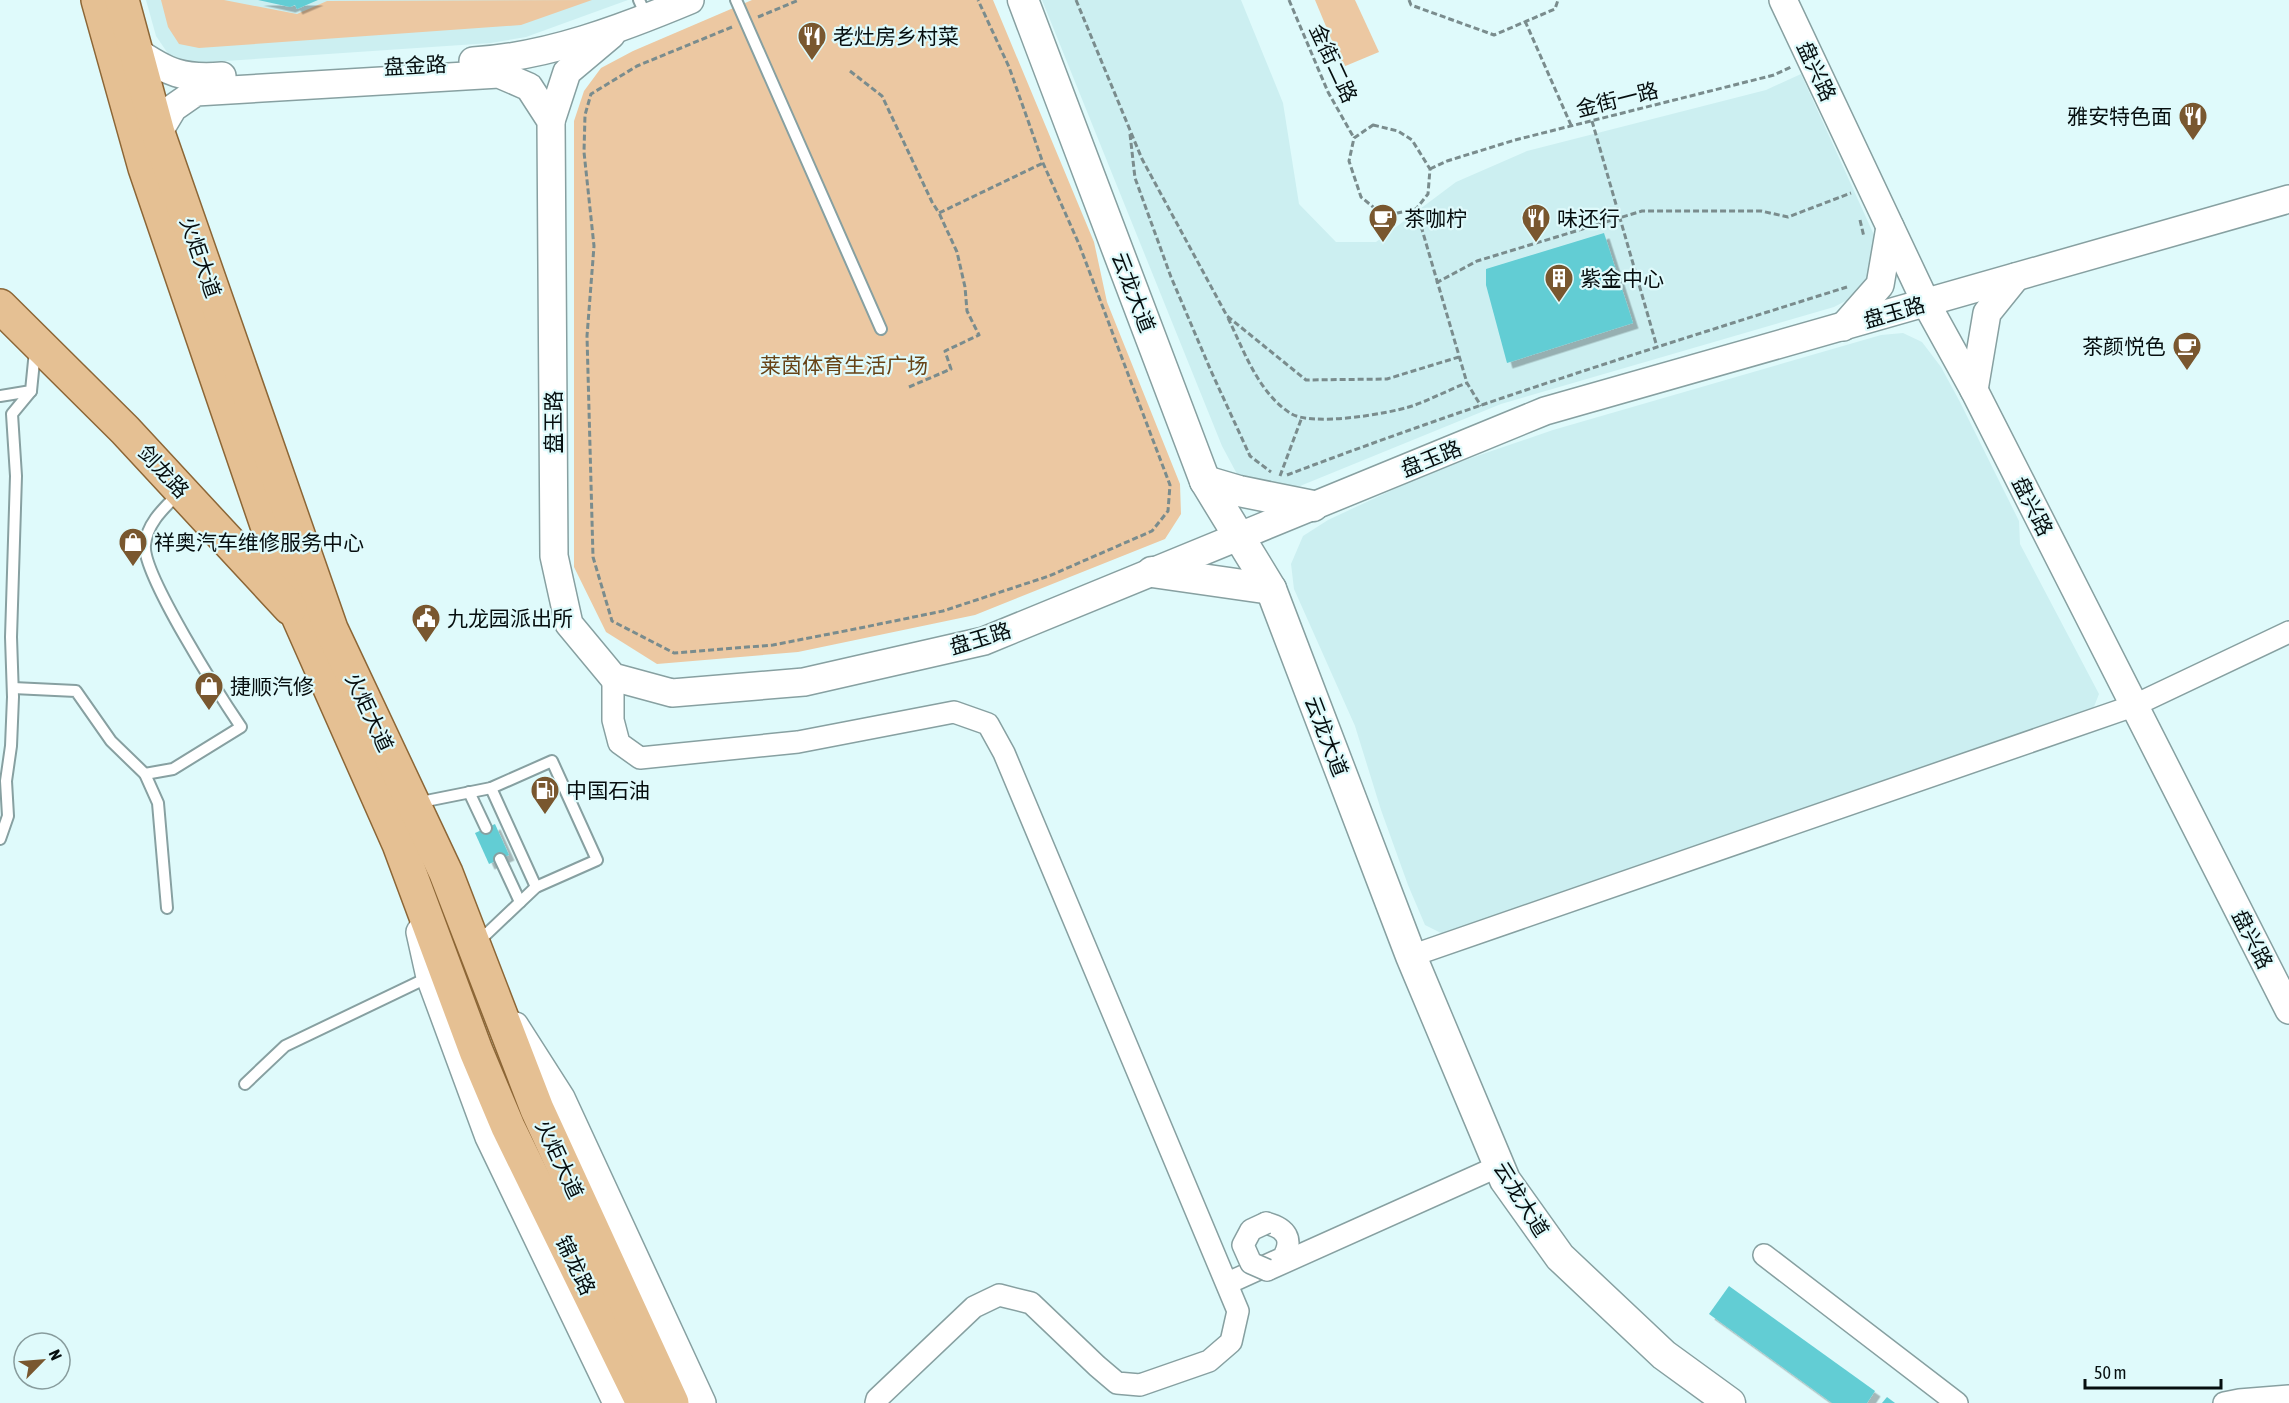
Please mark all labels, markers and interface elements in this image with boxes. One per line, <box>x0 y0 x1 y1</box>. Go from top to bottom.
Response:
restaurant icon: 老灶房乡村菜 <box>796 20 828 62</box>
street label: 金街二路 <box>1305 20 1363 106</box>
place label: 老灶房乡村菜 <box>833 24 959 48</box>
street label: 盘兴路 <box>1793 37 1841 105</box>
street label: 盘金路 <box>383 51 447 79</box>
street label: 金街一路 <box>1573 77 1661 121</box>
restaurant icon: 雅安特色面 <box>2177 100 2209 142</box>
place label: 雅安特色面 <box>2067 104 2172 128</box>
cafe icon: 茶咖柠 <box>1367 202 1399 244</box>
restaurant icon: 味还行 <box>1520 202 1552 244</box>
place label: 茶咖柠 <box>1404 206 1467 230</box>
place label: 味还行 <box>1557 206 1620 230</box>
street label: 火炬大道 <box>176 213 226 301</box>
street label: 云龙大道 <box>1108 248 1160 336</box>
building icon: 紫金中心 <box>1543 262 1575 304</box>
place label: 紫金中心 <box>1580 266 1664 290</box>
street label: 盘玉路 <box>1860 292 1928 332</box>
cafe icon: 茶颜悦色 <box>2171 330 2203 372</box>
place label: 茶颜悦色 <box>2082 334 2166 358</box>
park label: 莱茵体育生活广场 <box>760 353 928 377</box>
street label: 盘玉路 <box>541 391 565 454</box>
street label: 盘玉路 <box>1397 435 1465 481</box>
street label: 剑龙路 <box>134 440 194 502</box>
street label: 盘兴路 <box>2008 472 2058 540</box>
shop icon: 祥奥汽车维修服务中心 <box>117 526 149 568</box>
place label: 祥奥汽车维修服务中心 <box>154 530 364 554</box>
public building icon: 九龙园派出所 <box>410 602 442 644</box>
place label: 九龙园派出所 <box>447 606 573 630</box>
street label: 盘玉路 <box>946 617 1014 659</box>
street label: 火炬大道 <box>341 669 399 755</box>
shop icon: 捷顺汽修 <box>193 670 225 712</box>
place label: 捷顺汽修 <box>230 674 314 698</box>
street label: 云龙大道 <box>1301 692 1353 780</box>
fuel station icon: 中国石油 <box>529 774 561 816</box>
place label: 中国石油 <box>566 778 650 802</box>
street label: 盘兴路 <box>2228 905 2278 973</box>
street label: 火炬大道 <box>531 1116 589 1202</box>
street label: 云龙大道 <box>1490 1157 1554 1241</box>
street label: 锦龙路 <box>551 1231 601 1299</box>
north arrow <box>12 1331 72 1391</box>
text: N <box>45 1347 66 1363</box>
scale bar <box>2085 1352 2222 1390</box>
text: 50 m <box>2094 1362 2126 1383</box>

